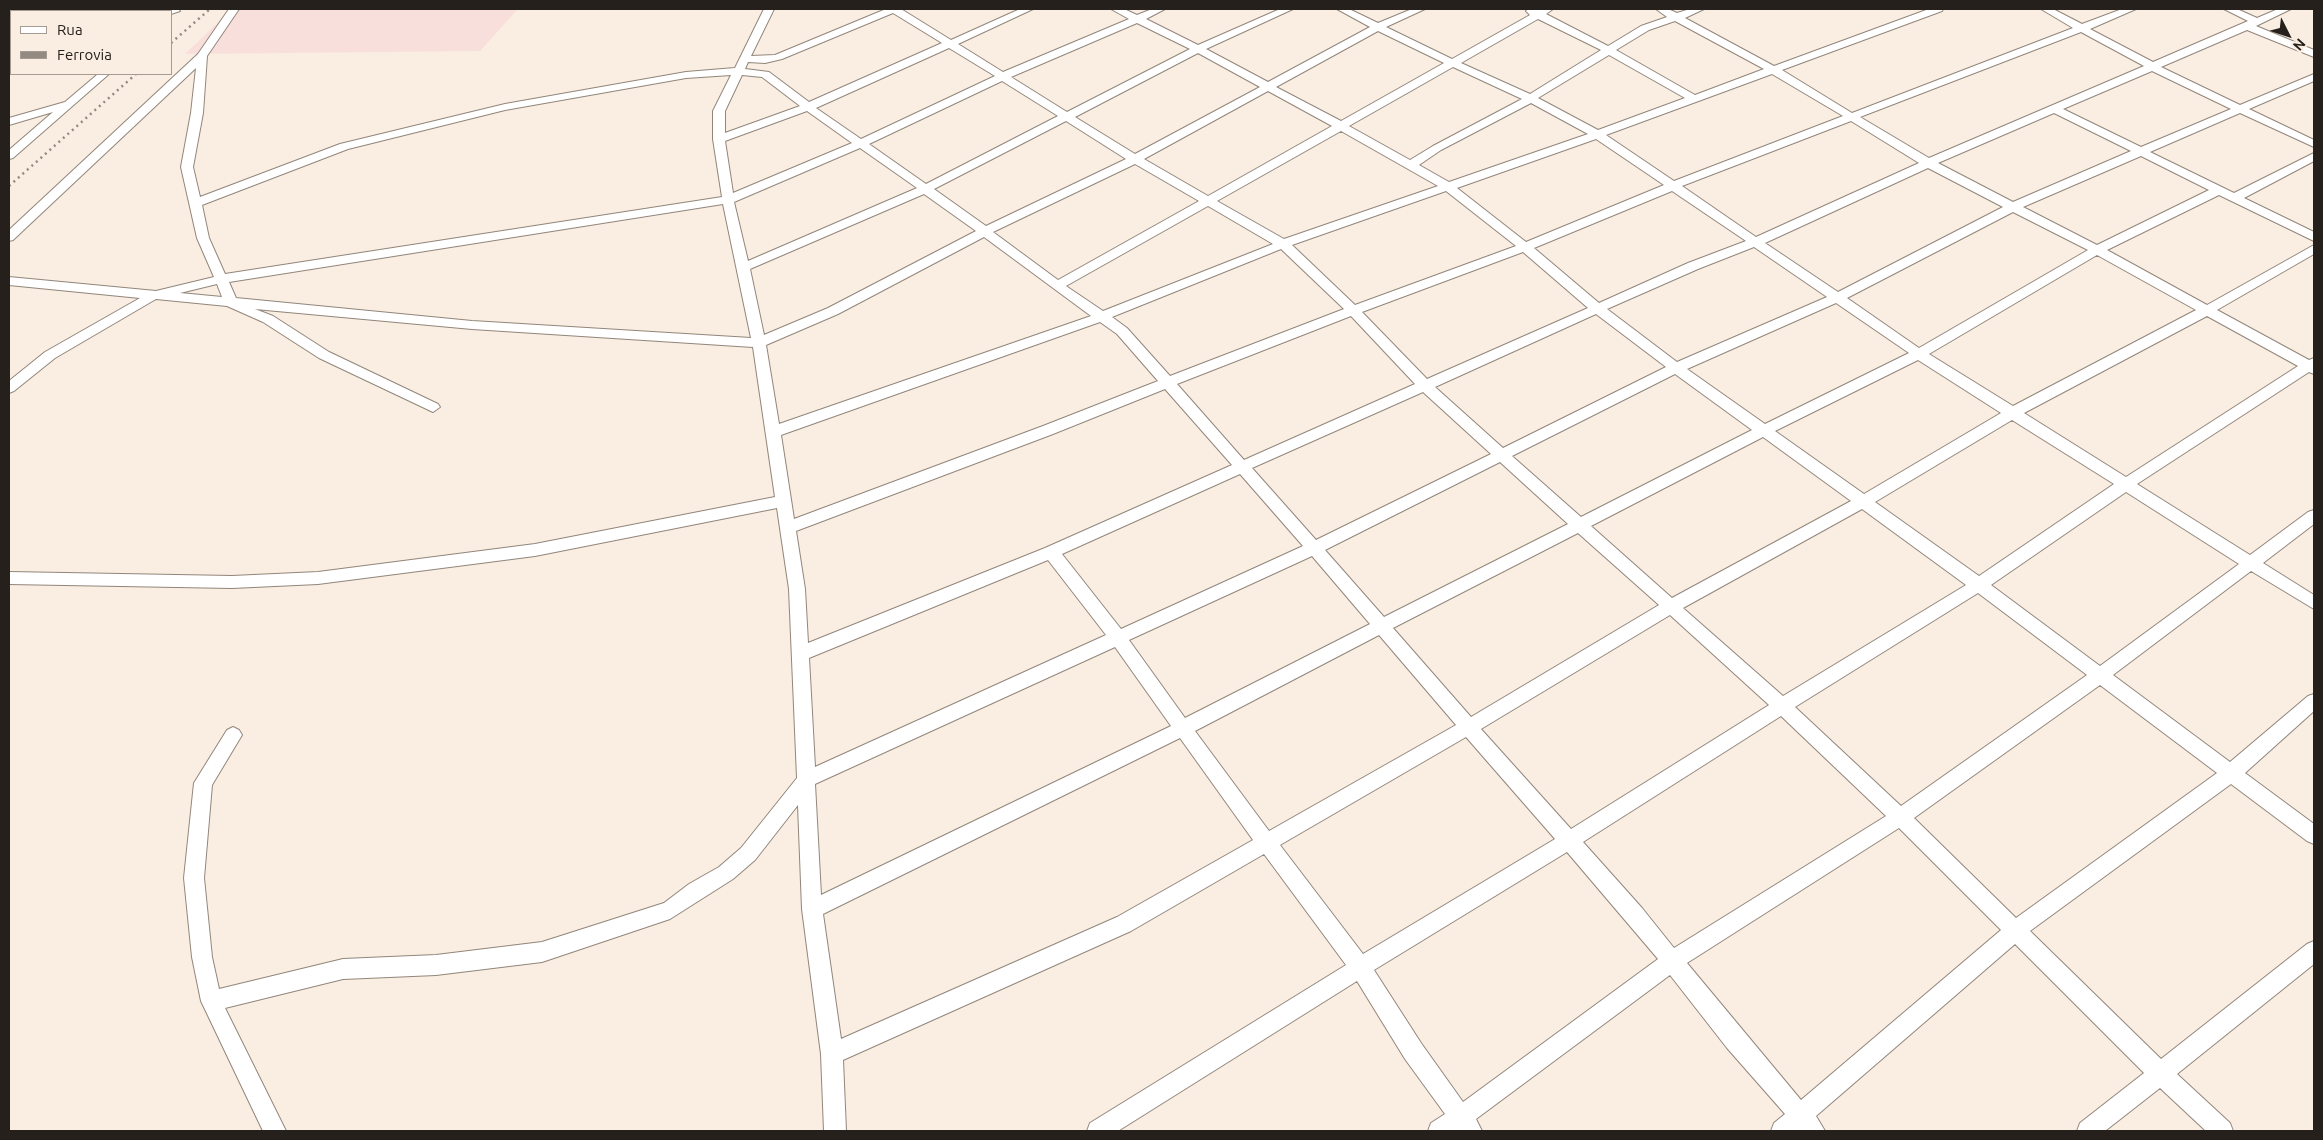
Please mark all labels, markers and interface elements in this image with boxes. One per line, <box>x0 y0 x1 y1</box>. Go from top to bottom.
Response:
legend <box>10 10 172 75</box>
north arrow <box>2263 10 2313 60</box>
text: Rua <box>57 21 83 38</box>
text: N <box>2290 36 2309 54</box>
text: Ferrovia <box>57 46 112 63</box>

